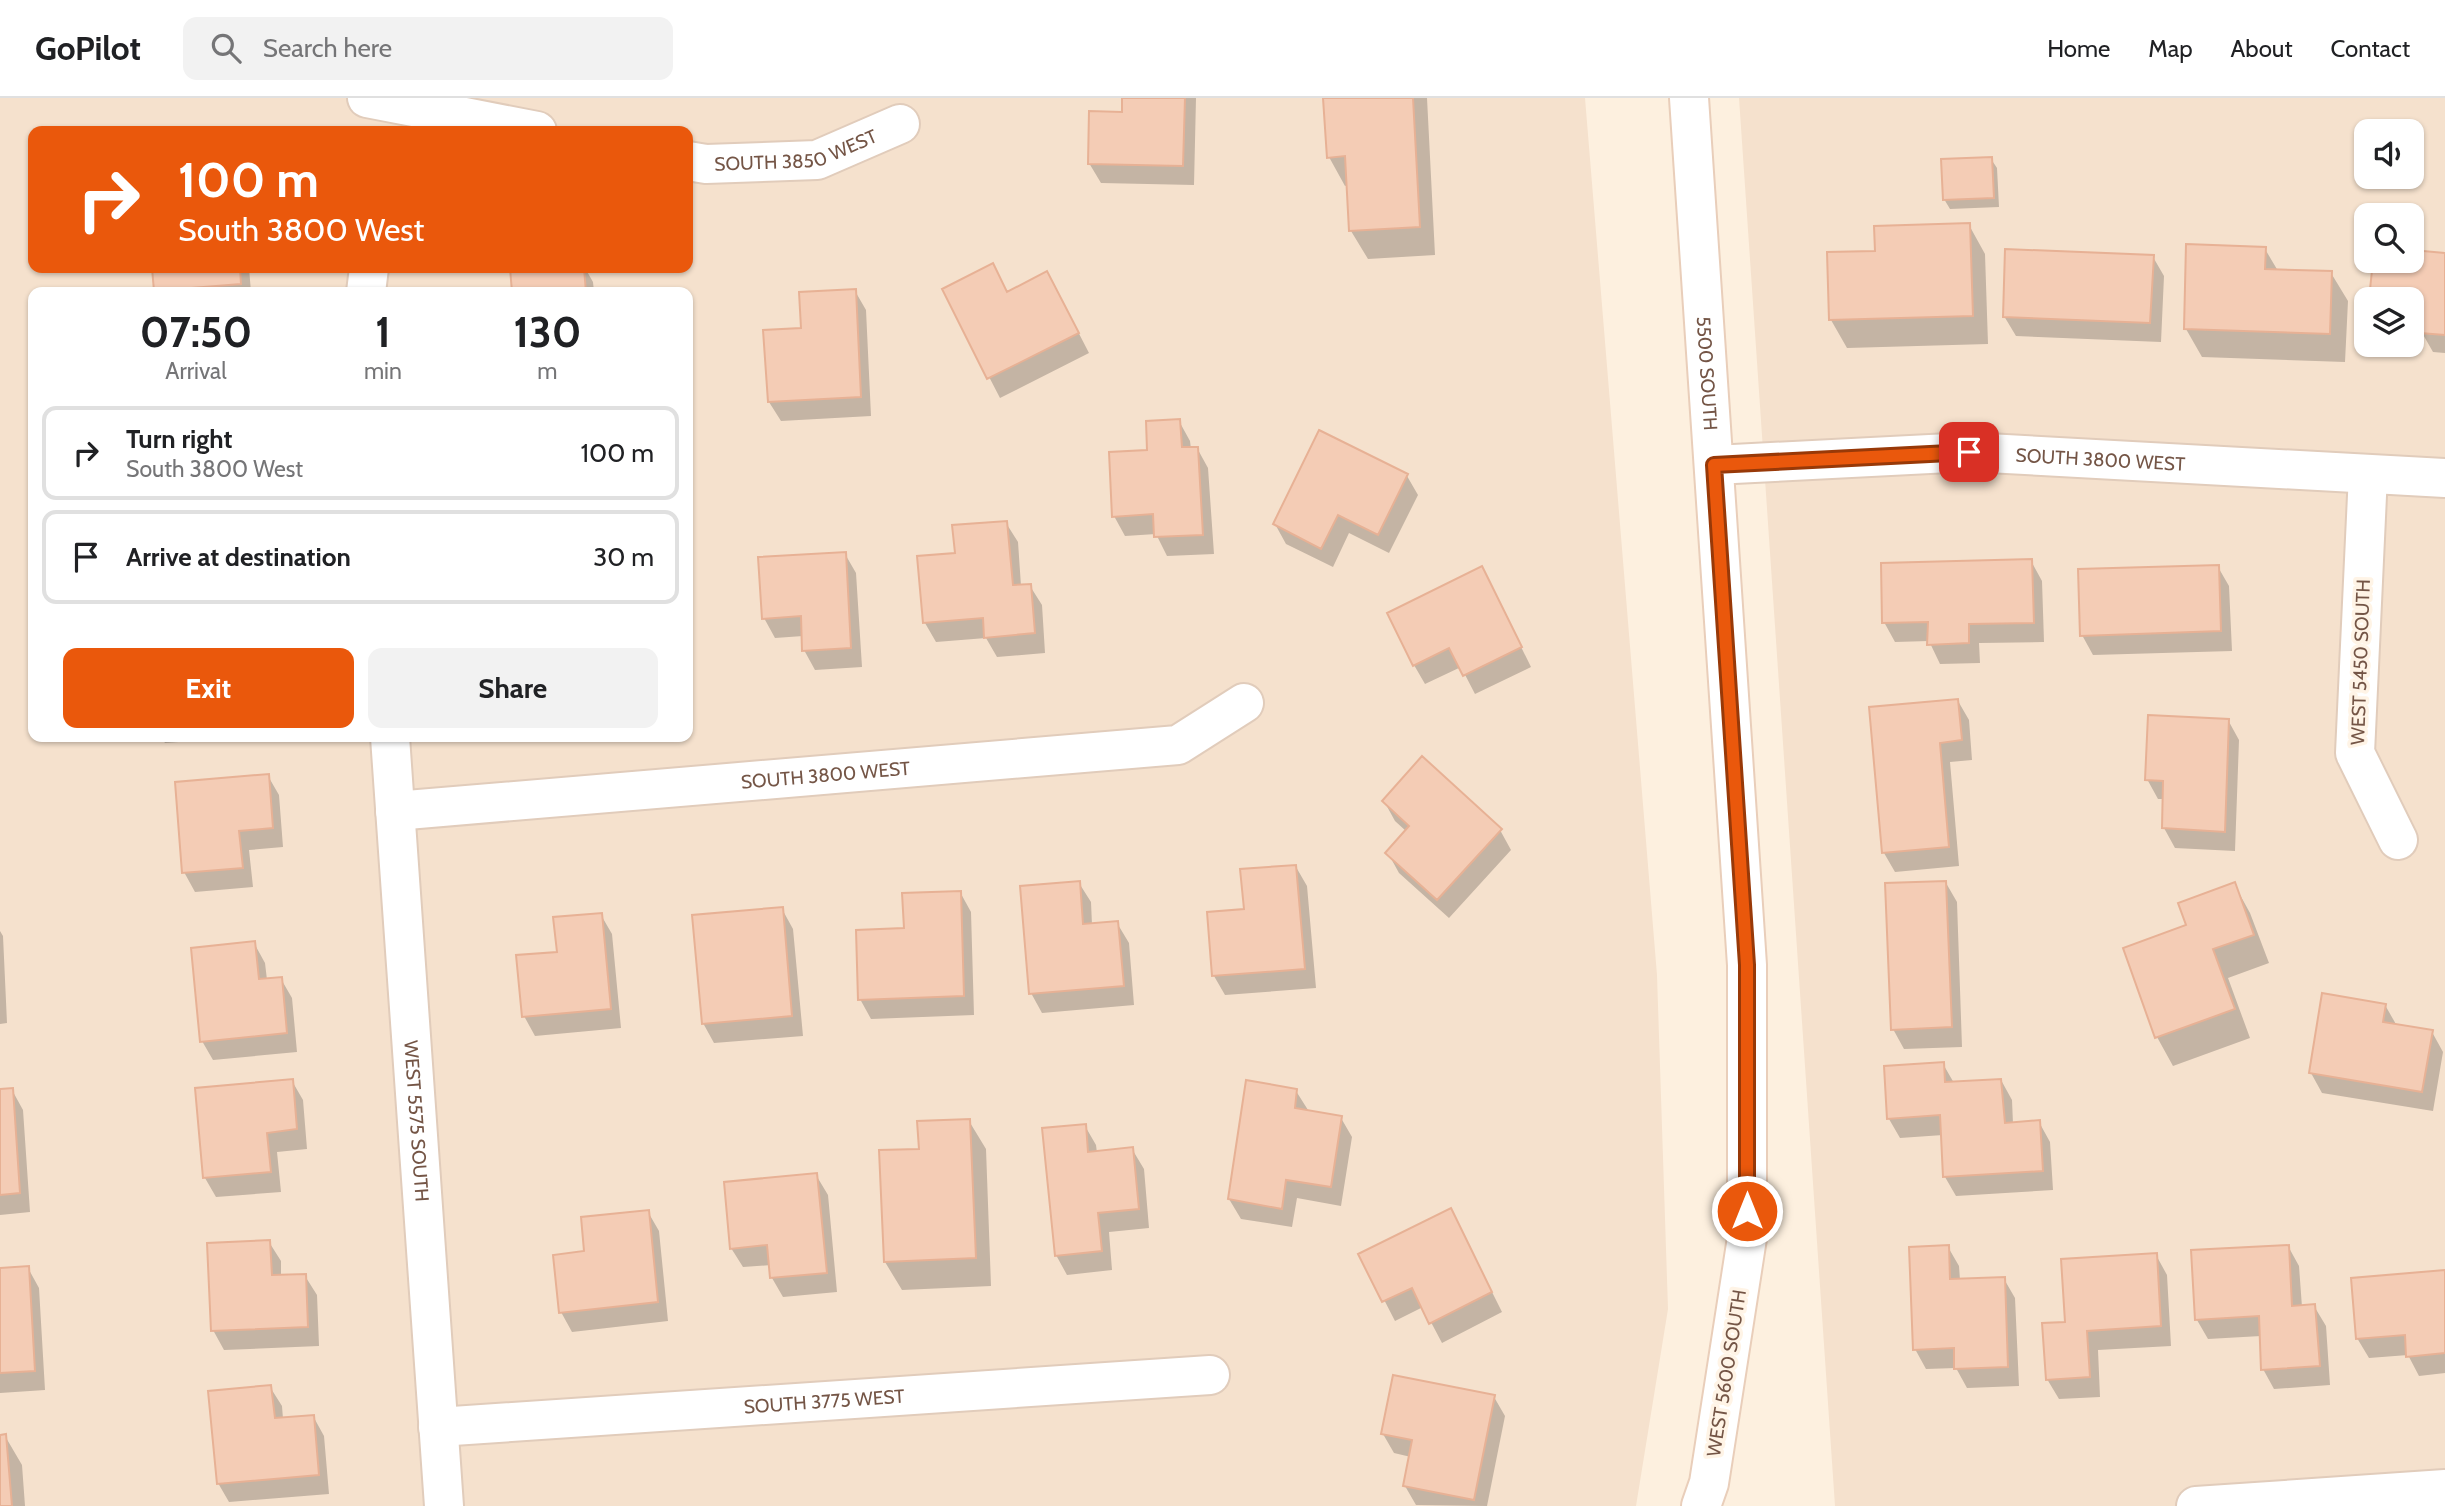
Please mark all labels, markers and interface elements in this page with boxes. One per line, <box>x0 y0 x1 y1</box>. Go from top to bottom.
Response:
search box <box>183 17 673 80</box>
text: GoPilot <box>35 28 141 68</box>
icon: search <box>207 29 245 67</box>
text: Search here <box>263 32 392 64</box>
text: Home <box>2047 34 2110 63</box>
text: Map <box>2148 34 2193 63</box>
text: About <box>2231 34 2293 63</box>
text: Contact <box>2331 34 2410 63</box>
map controls <box>2354 119 2424 357</box>
button: sound <box>2354 119 2424 189</box>
street label: SOUTH 3850 WEST <box>714 124 881 176</box>
text: 100 m <box>178 150 319 209</box>
icon: right <box>63 154 154 245</box>
button: search <box>2354 203 2424 273</box>
text: South 3800 West <box>178 210 424 249</box>
button: layers <box>2354 287 2424 357</box>
text: 07:50 <box>140 306 252 358</box>
text: 1 <box>375 306 391 358</box>
text: 130 <box>514 306 581 358</box>
street label: 5500 SOUTH <box>1692 316 1722 431</box>
text: Arrival <box>165 357 227 385</box>
text: min <box>364 357 402 385</box>
text: m <box>537 357 558 385</box>
pin <box>1939 422 1999 482</box>
text: Turn right <box>126 423 232 455</box>
icon: arrive <box>1950 433 1988 471</box>
icon: right <box>67 434 105 472</box>
text: 100 m <box>581 437 654 469</box>
street label: SOUTH 3800 WEST <box>2015 444 2186 476</box>
text: South 3800 West <box>126 455 303 483</box>
icon: arrive <box>67 538 105 576</box>
text: Arrive at destination <box>126 541 351 573</box>
text: 30 m <box>593 541 654 573</box>
street label: WEST 5450 SOUTH <box>2346 579 2375 745</box>
button: Exit <box>63 648 354 728</box>
button: Share <box>368 648 658 728</box>
street label: SOUTH 3800 WEST <box>740 757 911 794</box>
street label: WEST 5575 SOUTH <box>399 1040 434 1203</box>
position arrow <box>1710 1174 1784 1248</box>
street label: WEST 5600 SOUTH <box>1702 1288 1751 1458</box>
street label: SOUTH 3775 WEST <box>743 1385 905 1418</box>

